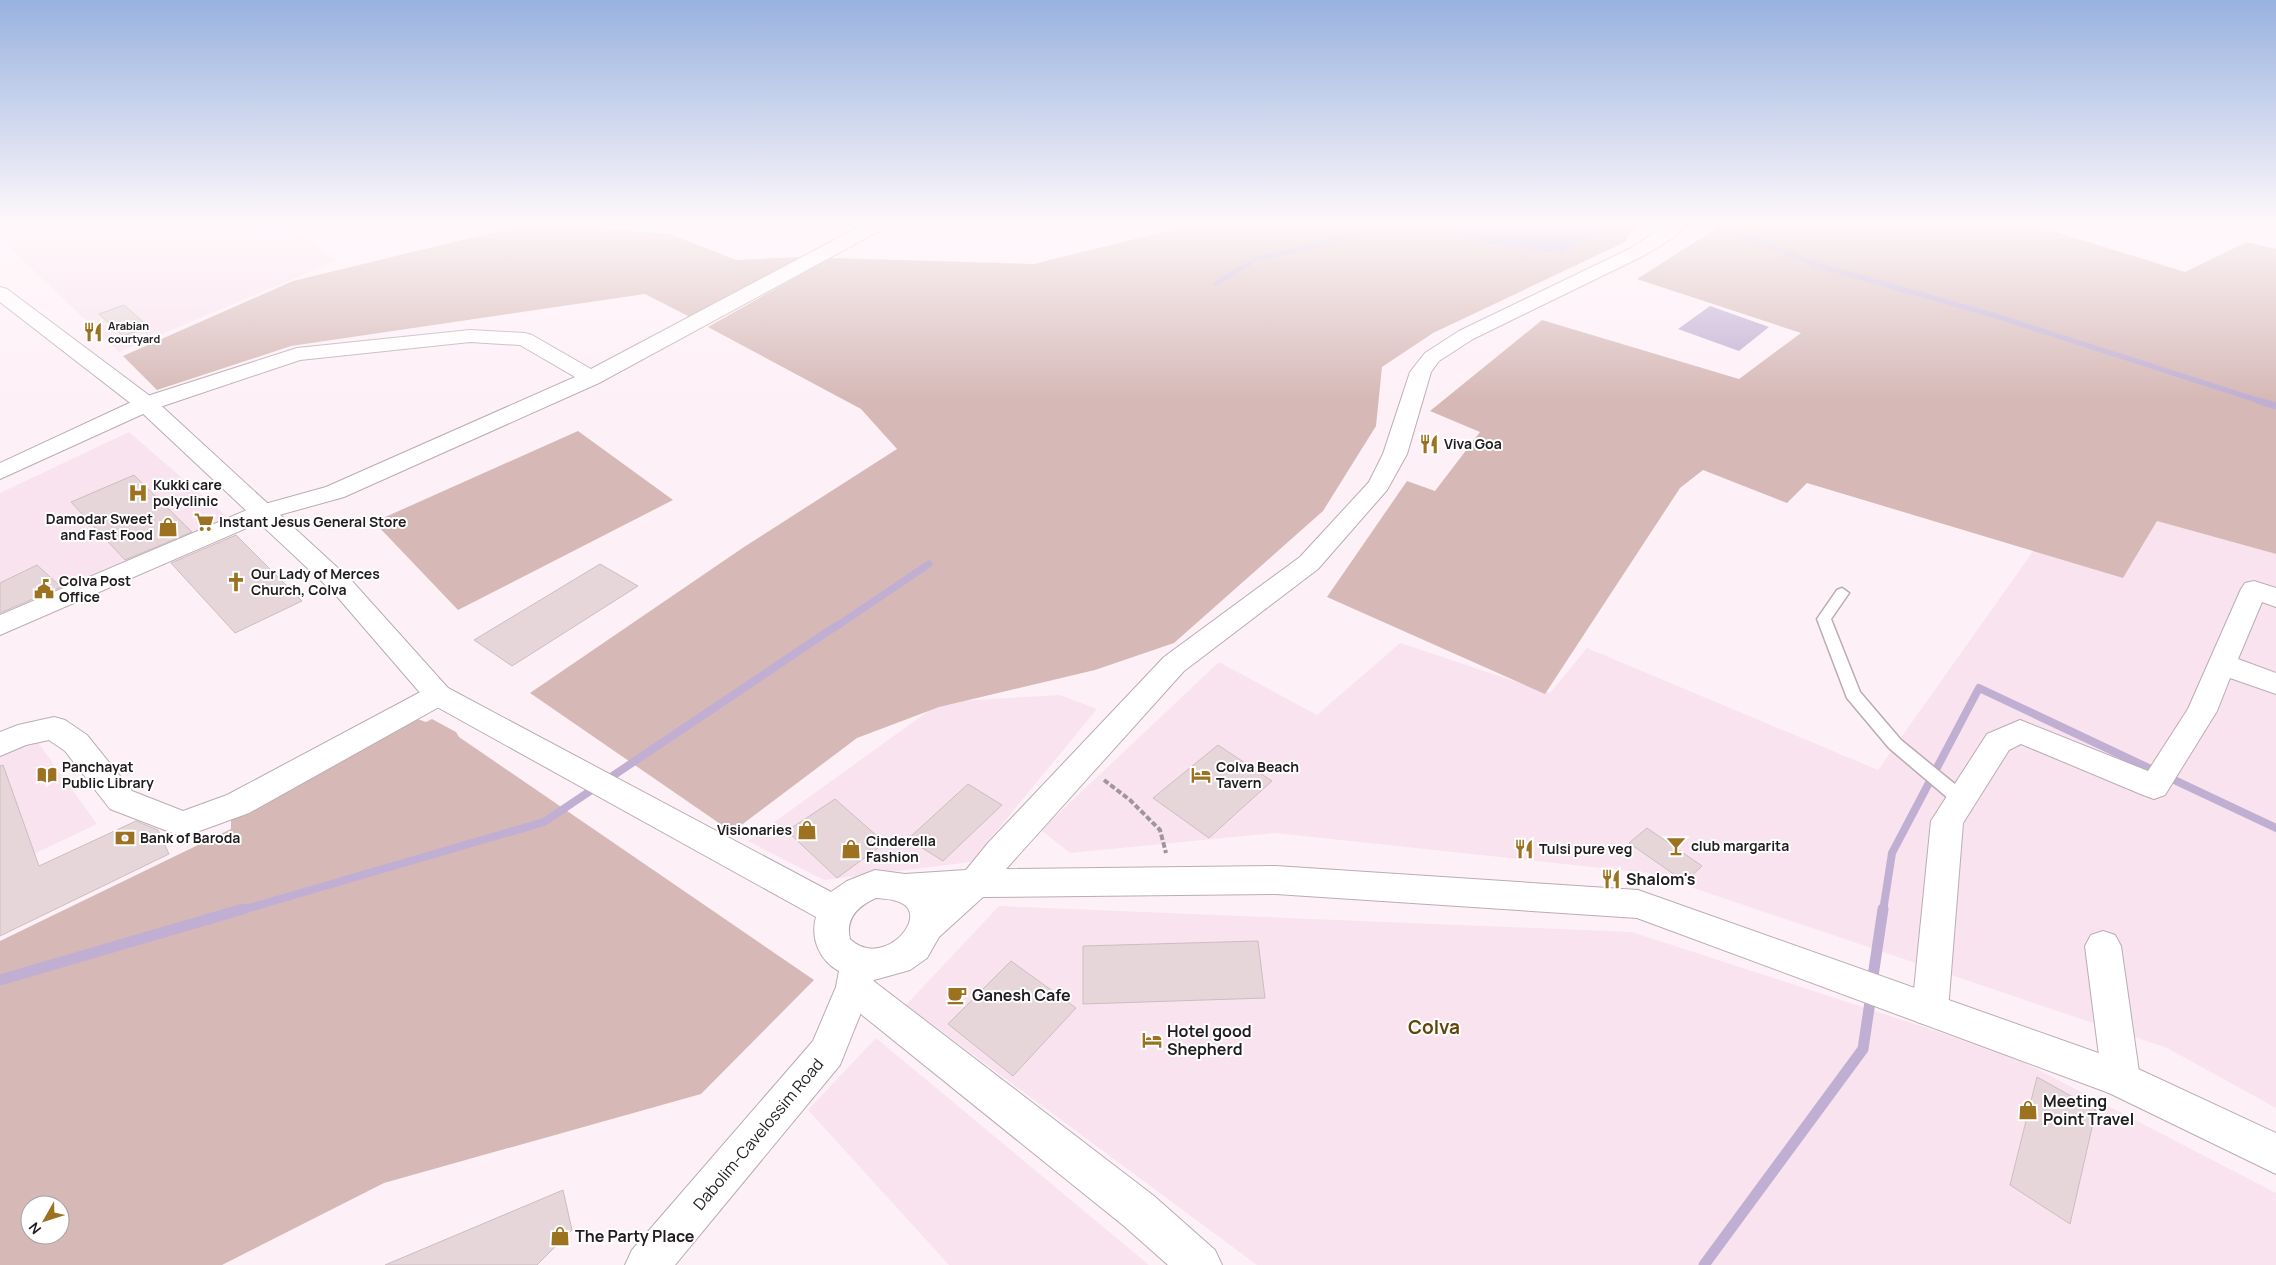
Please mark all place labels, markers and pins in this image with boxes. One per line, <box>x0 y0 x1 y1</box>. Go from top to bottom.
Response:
place label: Arabian courtyard <box>108 318 160 346</box>
restaurant icon: Arabian courtyard <box>82 321 104 343</box>
restaurant icon: Viva Goa <box>1418 433 1440 455</box>
place label: Viva Goa <box>1444 434 1502 453</box>
place label: Kukki care polyclinic <box>153 475 222 510</box>
hospital icon: Kukki care polyclinic <box>127 482 149 504</box>
place label: Damodar Sweet and Fast Food <box>46 509 153 544</box>
supermarket icon: Instant Jesus General Store <box>193 511 215 533</box>
place label: Instant Jesus General Store <box>219 512 406 531</box>
shop icon: Damodar Sweet and Fast Food <box>157 516 179 538</box>
place label: Our Lady of Merces Church, Colva <box>251 564 380 599</box>
place label: Colva Post Office <box>59 571 131 606</box>
church icon: Our Lady of Merces Church, Colva <box>225 571 247 593</box>
public building icon: Colva Post Office <box>33 578 55 600</box>
place label: Panchayat Public Library <box>62 757 154 792</box>
place label: Colva Beach Tavern <box>1216 757 1299 792</box>
library icon: Panchayat Public Library <box>36 764 58 786</box>
hotel icon: Colva Beach Tavern <box>1190 764 1212 786</box>
shop icon: Visionaries <box>796 819 818 841</box>
place label: Visionaries <box>717 820 792 839</box>
bank icon: Bank of Baroda <box>114 827 136 849</box>
place label: Bank of Baroda <box>140 828 240 847</box>
place label: Cinderella Fashion <box>866 831 936 866</box>
bar icon: club margarita <box>1665 835 1687 857</box>
place label: club margarita <box>1691 836 1789 855</box>
shop icon: Cinderella Fashion <box>840 838 862 860</box>
restaurant icon: Tulsi pure veg <box>1513 838 1535 860</box>
place label: Tulsi pure veg <box>1539 839 1632 858</box>
restaurant icon: Shalom's <box>1600 868 1622 890</box>
place label: Shalom's <box>1626 868 1696 890</box>
cafe icon: Ganesh Cafe <box>946 984 968 1006</box>
place label: Ganesh Cafe <box>972 984 1071 1006</box>
place label: Hotel good Shepherd <box>1167 1020 1252 1060</box>
hotel icon: Hotel good Shepherd <box>1141 1029 1163 1051</box>
place label: Meeting Point Travel <box>2043 1090 2134 1130</box>
shop icon: Meeting Point Travel <box>2017 1099 2039 1121</box>
shop icon: The Party Place <box>549 1225 571 1247</box>
place label: The Party Place <box>575 1225 695 1247</box>

